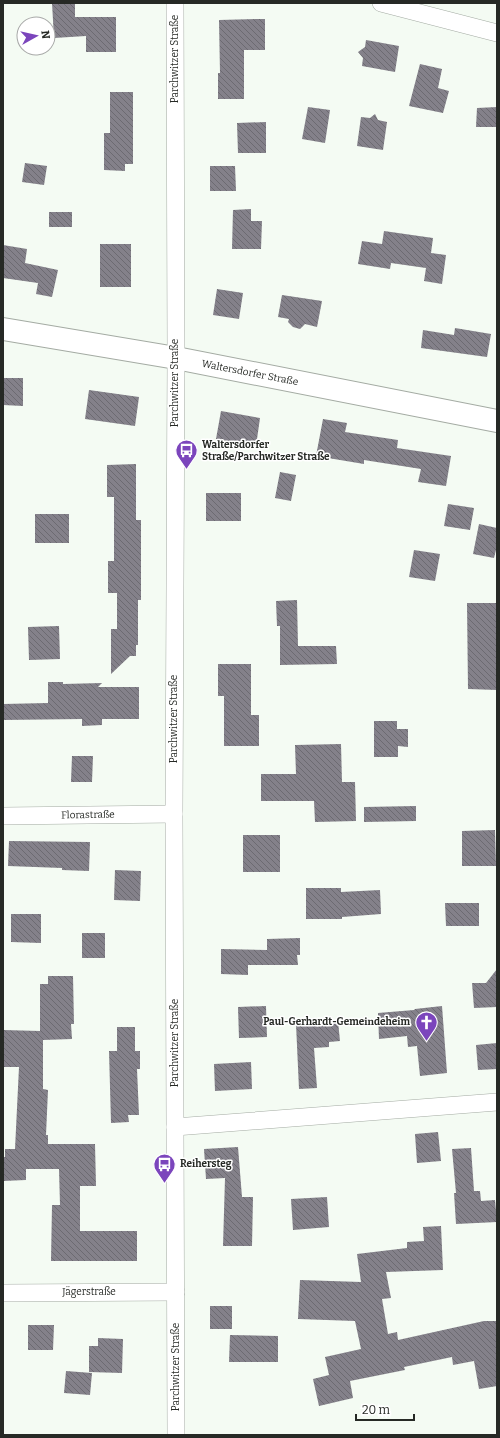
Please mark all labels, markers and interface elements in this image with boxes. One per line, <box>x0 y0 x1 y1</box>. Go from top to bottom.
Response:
street label: Parchwitzer Straße <box>169 15 181 103</box>
north arrow <box>16 16 56 56</box>
text: N <box>38 30 53 40</box>
street label: Parchwitzer Straße <box>169 339 181 427</box>
street label: Waltersdorfer Straße <box>201 358 299 388</box>
bus stop icon: Waltersdorfer Straße/Parchwitzer Straße <box>173 438 199 471</box>
place label: Waltersdorfer Straße/Parchwitzer Straße <box>202 439 330 463</box>
street label: Parchwitzer Straße <box>168 675 180 763</box>
street label: Florastraße <box>61 809 115 821</box>
street label: Parchwitzer Straße <box>169 999 181 1087</box>
church icon: Paul-Gerhardt-Gemeindeheim <box>413 1009 439 1042</box>
place label: Paul-Gerhardt-Gemeindeheim <box>263 1016 410 1028</box>
bus stop icon: Reihersteg <box>151 1151 177 1184</box>
place label: Reihersteg <box>180 1158 232 1170</box>
street label: Jägerstraße <box>61 1286 116 1298</box>
street label: Parchwitzer Straße <box>170 1323 182 1411</box>
scale bar <box>356 1396 414 1422</box>
text: 20 m <box>362 1403 391 1417</box>

